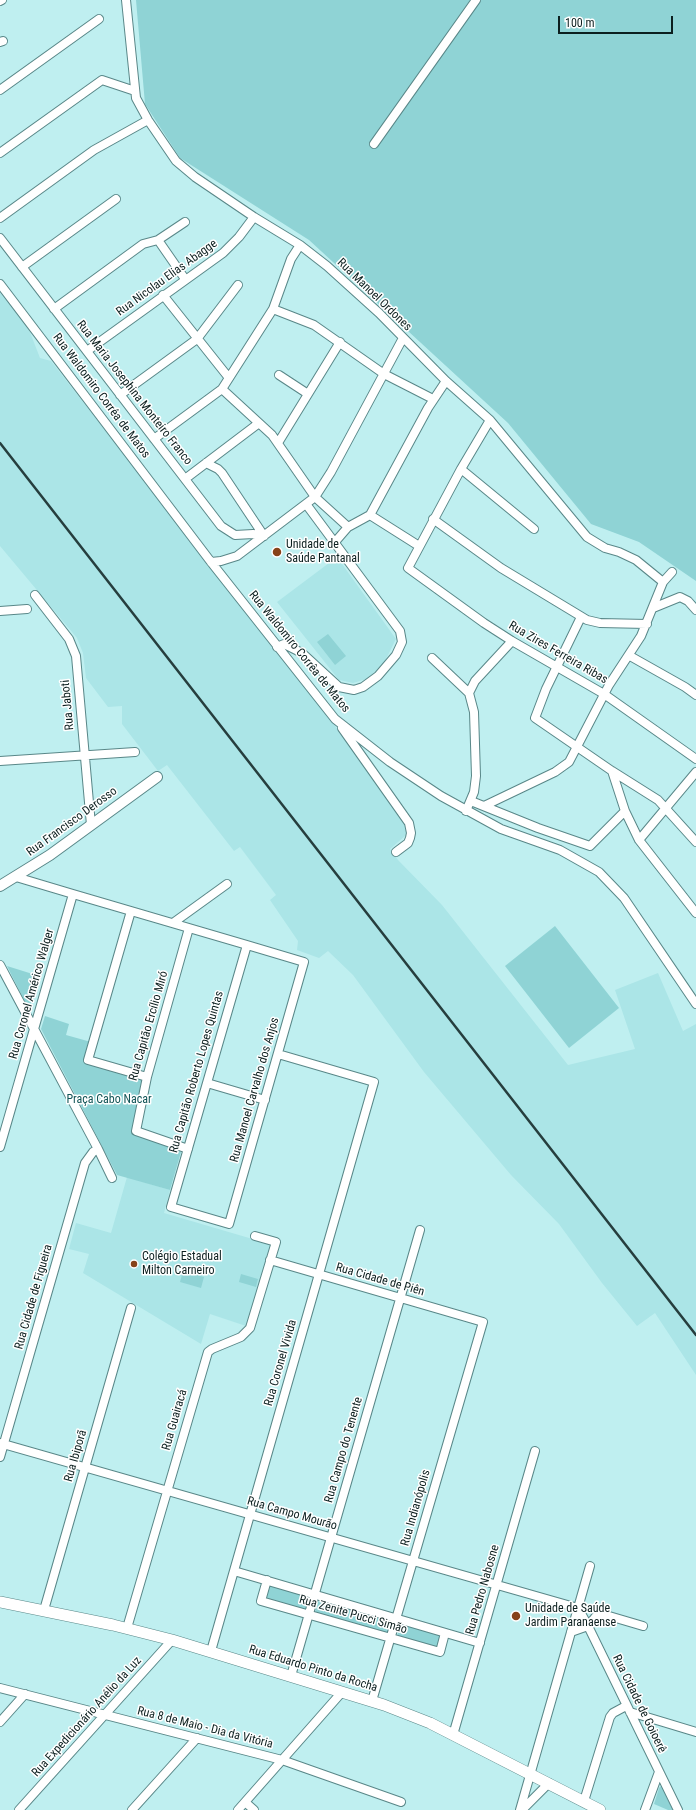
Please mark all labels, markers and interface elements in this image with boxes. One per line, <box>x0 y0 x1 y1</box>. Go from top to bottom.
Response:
scale bar <box>560 8 675 34</box>
text: 100 m <box>565 16 595 30</box>
street label: Rua Nicolau Elias Abagge <box>114 237 220 319</box>
street label: Rua Manoel Ordones <box>334 256 414 334</box>
street label: Rua Maria Josephina Monteiro Franco <box>73 318 195 468</box>
street label: Rua Waldomiro Corrêa de Matos <box>49 331 153 461</box>
place label: Unidade de Saúde Pantanal <box>286 538 360 566</box>
marker: Unidade de Saúde Pantanal <box>271 546 283 558</box>
street label: Rua Waldomiro Corrêa de Matos <box>245 588 353 716</box>
street label: Rua Zires Ferreira Ribas <box>506 619 610 687</box>
street label: Rua Jaboti <box>59 679 77 731</box>
street label: Rua Francisco Derosso <box>24 784 120 860</box>
street label: Rua Coronel Américo Walger <box>6 927 58 1061</box>
street label: Rua Capitão Ercílio Miró <box>126 969 172 1083</box>
street label: Rua Capitão Roberto Lopes Quintas <box>167 989 227 1155</box>
street label: Rua Manoel Carvalho dos Anjos <box>227 1016 283 1164</box>
park label: Praça Cabo Nacar <box>66 1093 152 1107</box>
street label: Rua Cidade de Figueira <box>12 1243 56 1351</box>
place label: Colégio Estadual Milton Carneiro <box>142 1250 222 1278</box>
marker: Colégio Estadual Milton Carneiro <box>129 1259 139 1269</box>
street label: Rua Cidade de Piên <box>334 1260 426 1300</box>
street label: Rua Coronel Vivida <box>262 1318 300 1408</box>
street label: Rua Guairacá <box>159 1388 191 1452</box>
street label: Rua Campo do Tenente <box>322 1395 366 1505</box>
street label: Rua Ibiporã <box>62 1428 90 1484</box>
street label: Rua Indianópolis <box>398 1468 434 1548</box>
street label: Rua Campo Mourão <box>245 1494 339 1534</box>
street label: Rua Pedro Nabosne <box>463 1543 503 1637</box>
street label: Rua Zenite Pucci Simão <box>297 1593 409 1637</box>
place label: Unidade de Saúde Jardim Paranaense <box>525 1602 616 1630</box>
marker: Unidade de Saúde Jardim Paranaense <box>510 1610 522 1622</box>
street label: Rua Eduardo Pinto da Rocha <box>247 1643 379 1695</box>
street label: Rua Cidade de Goioerê <box>609 1653 669 1755</box>
street label: Rua Expedicionário Anélio da Luz <box>29 1654 145 1780</box>
street label: Rua 8 de Maio - Dia da Vitória <box>136 1704 274 1752</box>

